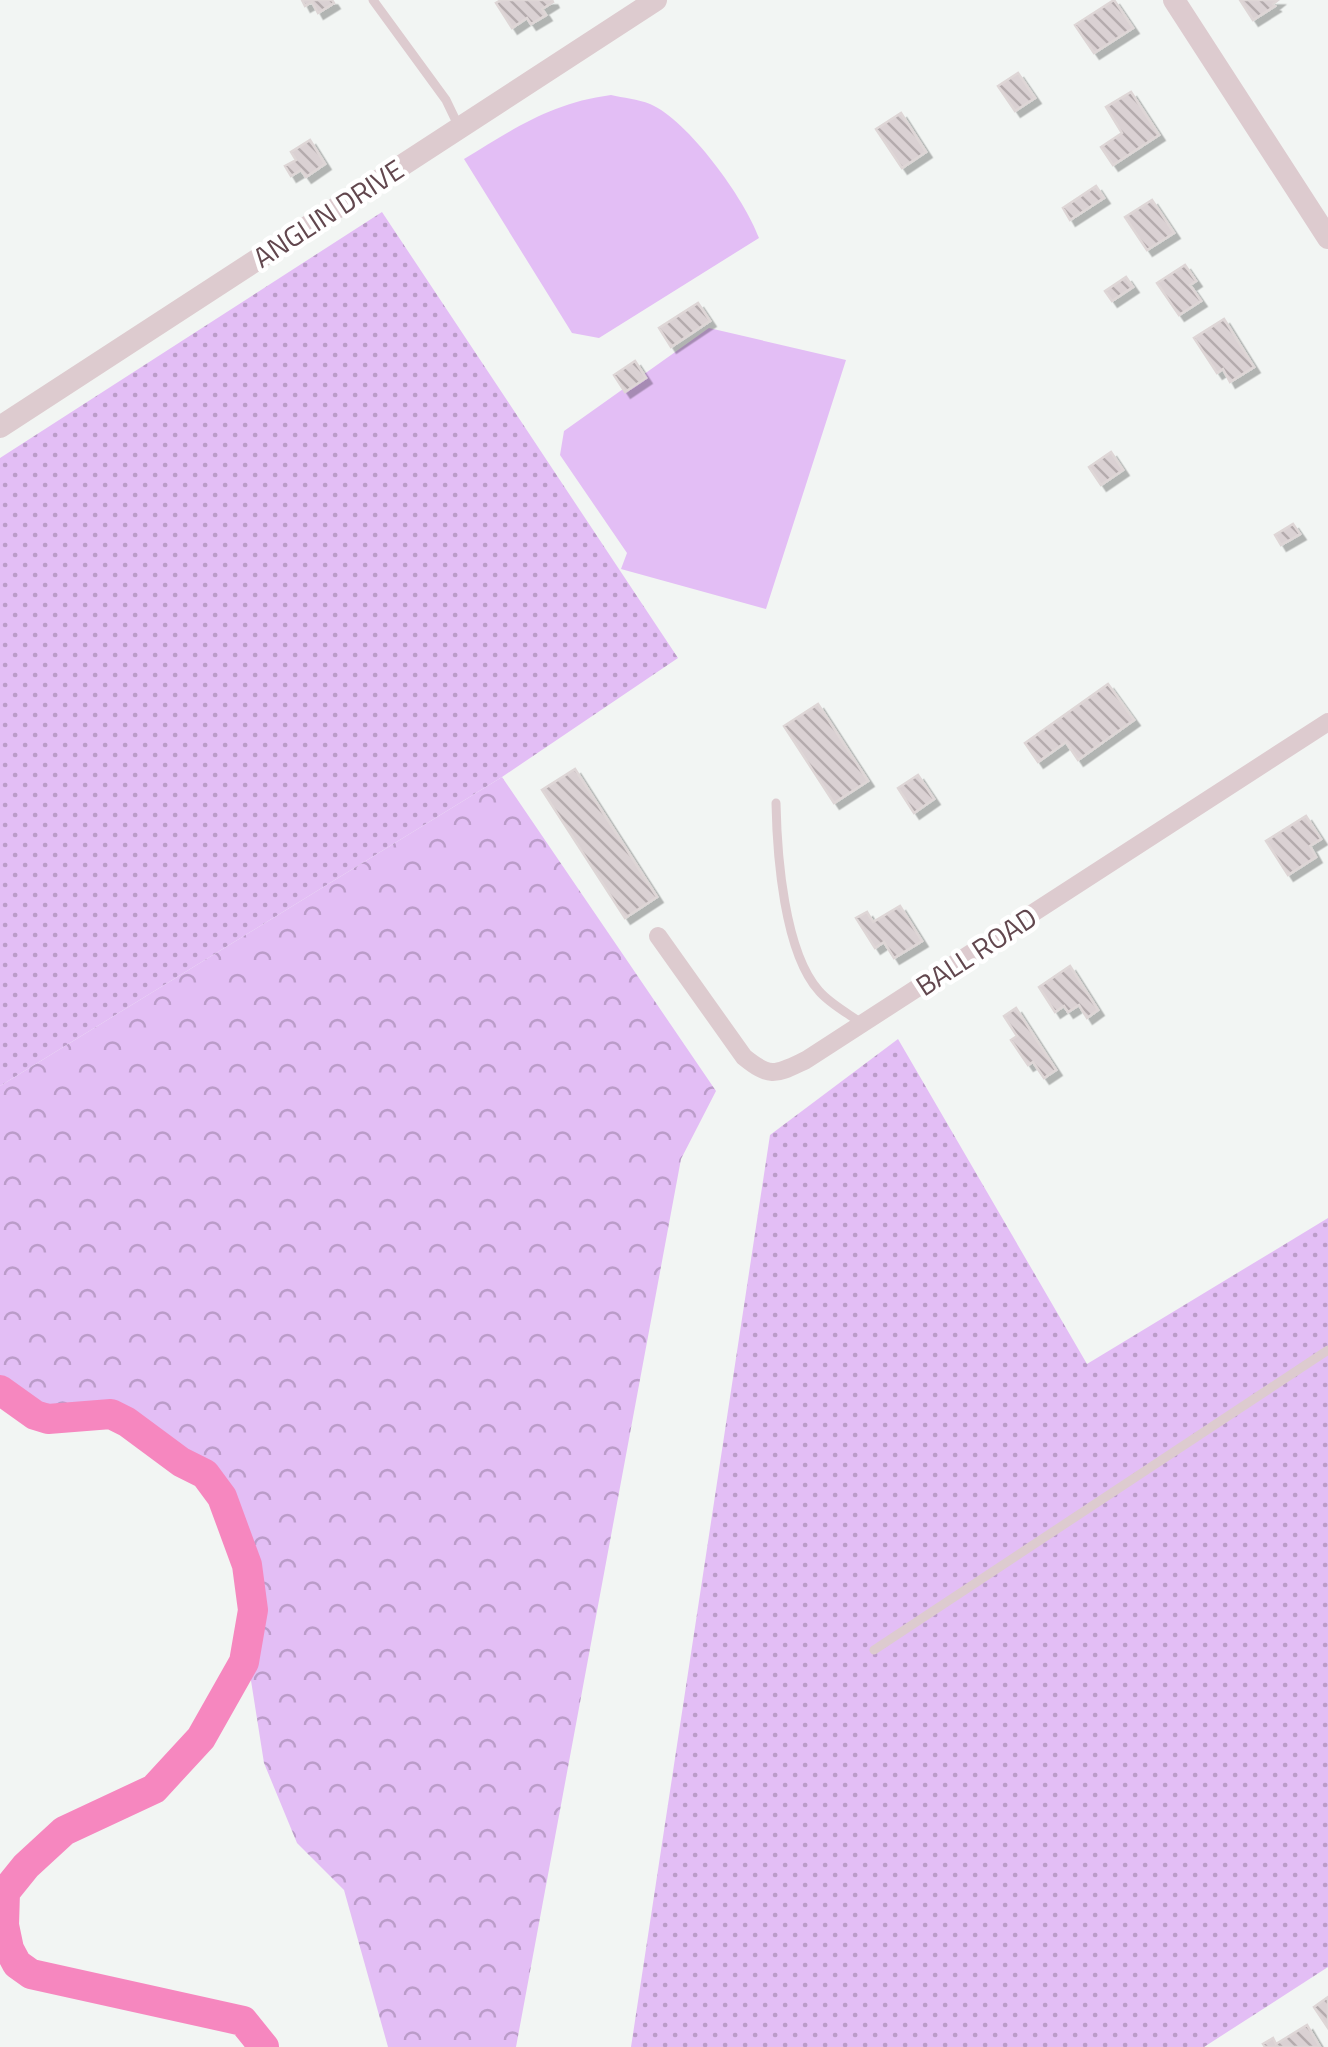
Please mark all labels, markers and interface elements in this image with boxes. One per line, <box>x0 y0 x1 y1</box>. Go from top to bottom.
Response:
street label: ANGLIN DRIVE <box>244 148 412 278</box>
street label: BALL ROAD <box>907 896 1045 1006</box>

